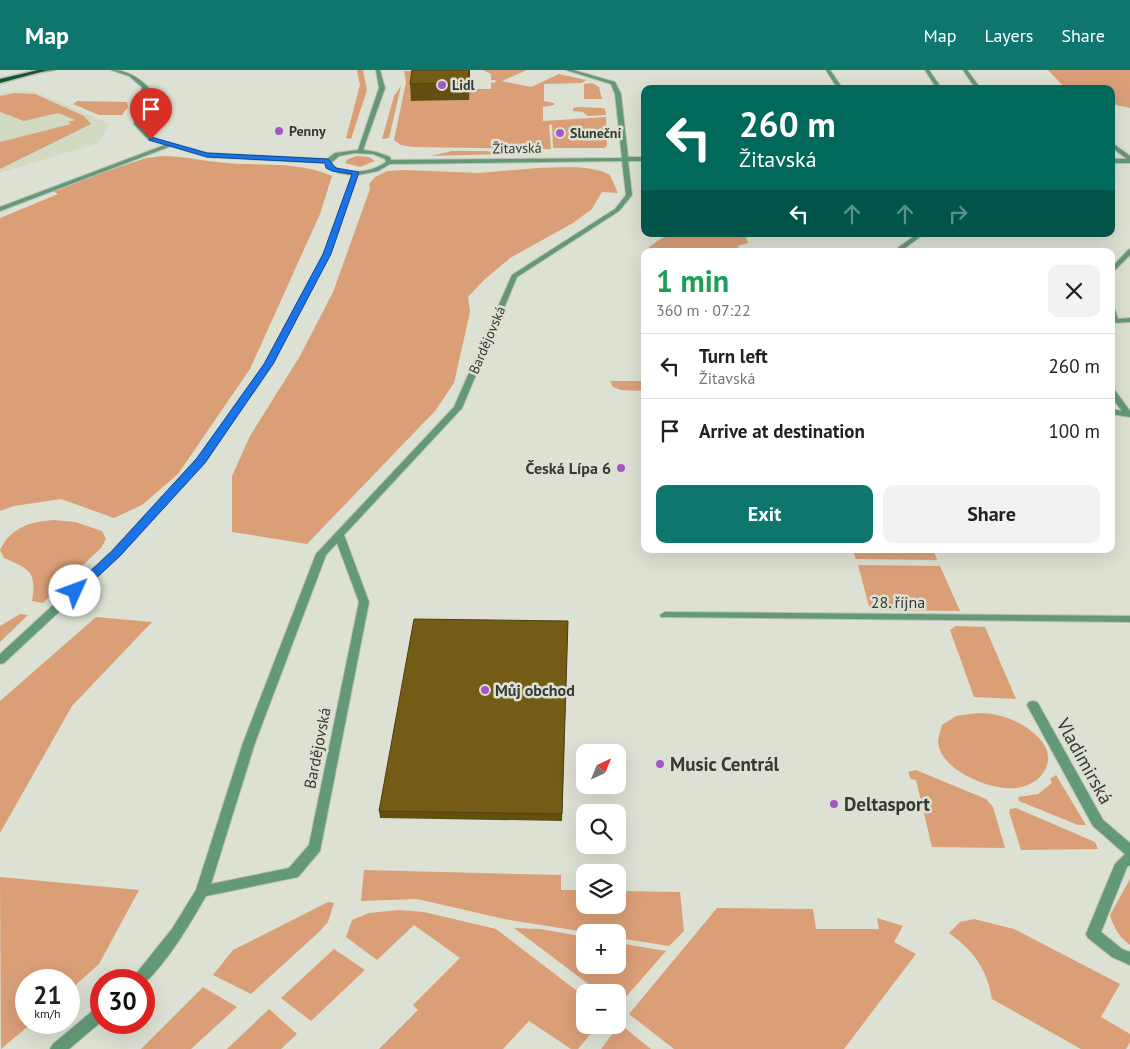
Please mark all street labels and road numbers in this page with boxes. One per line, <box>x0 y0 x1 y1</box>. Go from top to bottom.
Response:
street label: Žitavská <box>492 139 542 157</box>
street label: Bardějovská <box>465 303 509 377</box>
street label: 28. října <box>871 592 925 612</box>
street label: Bardějovská <box>299 706 335 790</box>
street label: Vladimirská <box>1051 713 1118 808</box>

